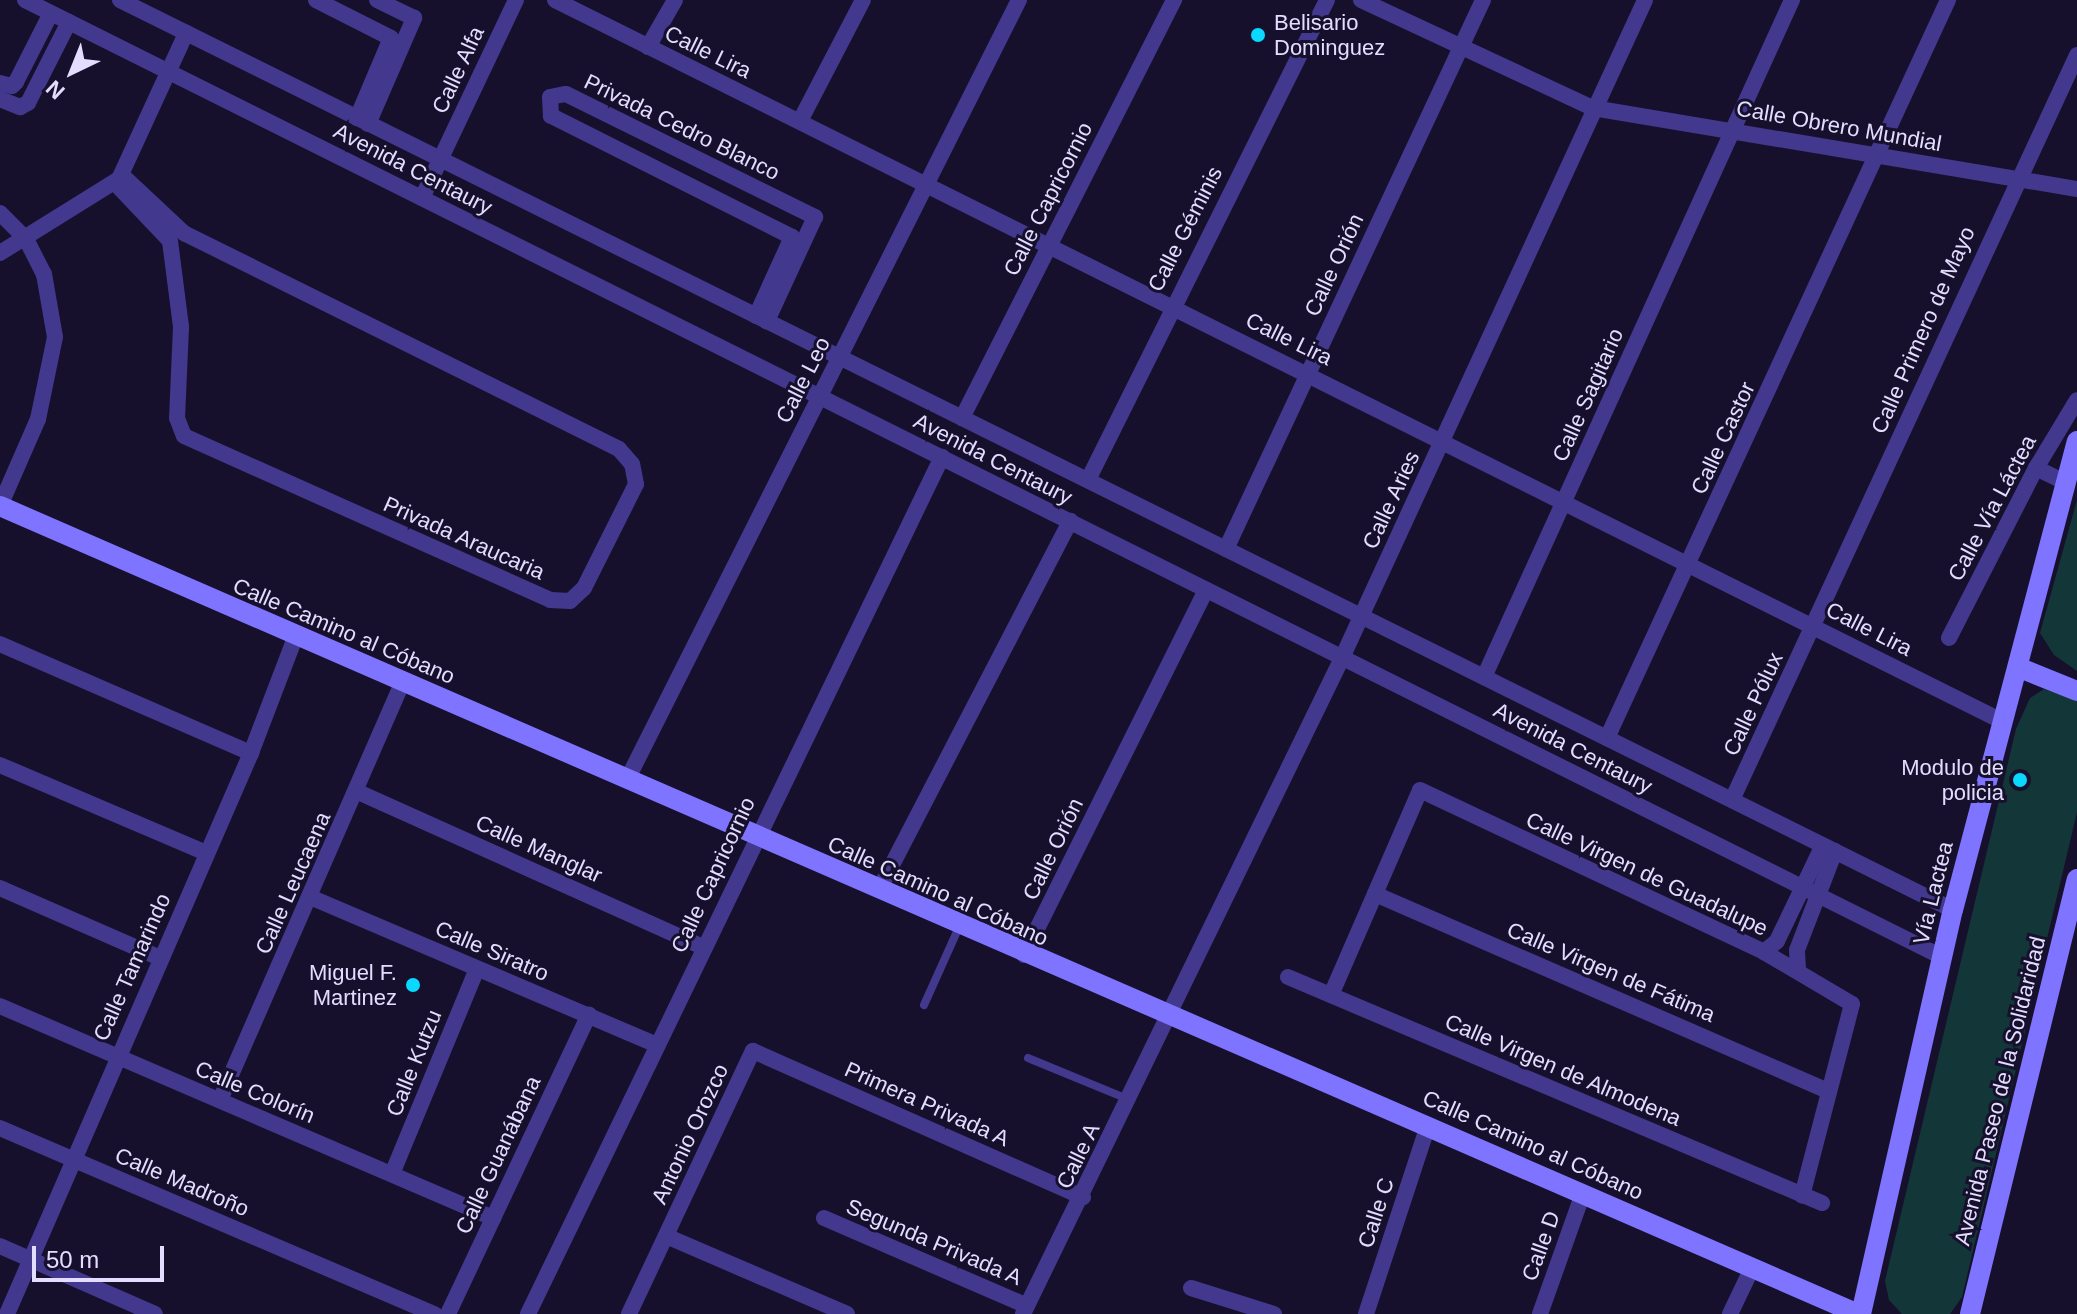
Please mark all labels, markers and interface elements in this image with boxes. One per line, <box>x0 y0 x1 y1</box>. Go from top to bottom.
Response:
place label: Belisario Dominguez <box>1274 9 1385 60</box>
street label: Calle Lira <box>660 20 756 84</box>
street label: Calle Alfa <box>426 22 490 118</box>
marker: Belisario Dominguez <box>1249 26 1267 44</box>
north arrow <box>32 32 112 112</box>
street label: Privada Cedro Blanco <box>580 68 784 186</box>
text: N <box>41 75 70 104</box>
street label: Calle Obrero Mundial <box>1734 95 1944 157</box>
street label: Avenida Centaury <box>329 118 497 220</box>
street label: Calle Capricornio <box>998 118 1098 280</box>
street label: Calle Géminis <box>1142 162 1228 296</box>
street label: Calle Orión <box>1299 210 1369 320</box>
street label: Calle Primero de Mayo <box>1865 222 1981 438</box>
street label: Calle Lira <box>1241 307 1337 371</box>
street label: Calle Sagitario <box>1547 324 1629 466</box>
street label: Calle Leo <box>770 333 836 427</box>
street label: Calle Castor <box>1685 378 1761 498</box>
street label: Avenida Centaury <box>909 408 1077 510</box>
street label: Calle Vía Láctea <box>1942 431 2042 585</box>
street label: Calle Aries <box>1357 446 1425 554</box>
street label: Privada Araucaria <box>379 490 549 586</box>
street label: Calle Camino al Cóbano <box>229 572 459 690</box>
street label: Calle Lira <box>1822 596 1916 662</box>
street label: Calle Pólux <box>1718 648 1788 760</box>
street label: Avenida Centaury <box>1489 697 1657 799</box>
place label: Modulo de policia <box>1901 754 2004 806</box>
marker: Modulo de policia <box>2011 771 2029 789</box>
street label: Calle Capricornio <box>665 793 761 957</box>
street label: Calle Orión <box>1017 794 1089 904</box>
street label: Calle Virgen de Guadalupe <box>1522 806 1772 942</box>
street label: Calle Leucaena <box>250 808 336 958</box>
street label: Calle Manglar <box>472 809 606 889</box>
street label: Calle Camino al Cóbano <box>824 830 1052 952</box>
street label: Vía Lactea <box>1907 839 1959 947</box>
street label: Calle Tamarindo <box>88 889 176 1045</box>
street label: Calle Siratro <box>431 915 553 987</box>
street label: Calle Virgen de Fátima <box>1503 916 1719 1028</box>
street label: Avenida Paseo de la Solidaridad <box>1949 934 2051 1248</box>
place label: Miguel F. Martinez <box>309 959 397 1010</box>
marker: Miguel F. Martinez <box>404 976 422 994</box>
street label: Calle Kutzu <box>381 1006 447 1120</box>
street label: Calle Virgen de Almodena <box>1440 1008 1686 1132</box>
street label: Calle Colorín <box>191 1055 319 1129</box>
street label: Primera Privada A <box>840 1056 1014 1152</box>
street label: Antonio Orozco <box>646 1060 734 1208</box>
street label: Calle Guanábana <box>450 1072 546 1238</box>
street label: Calle Camino al Cóbano <box>1419 1084 1647 1206</box>
street label: Calle A <box>1051 1118 1105 1194</box>
street label: Calle Madroño <box>111 1142 253 1222</box>
street label: Calle C <box>1352 1175 1400 1251</box>
street label: Segunda Privada A <box>842 1193 1026 1291</box>
street label: Calle D <box>1516 1208 1566 1284</box>
scale bar <box>36 1230 168 1280</box>
text: 50 m <box>46 1246 99 1273</box>

